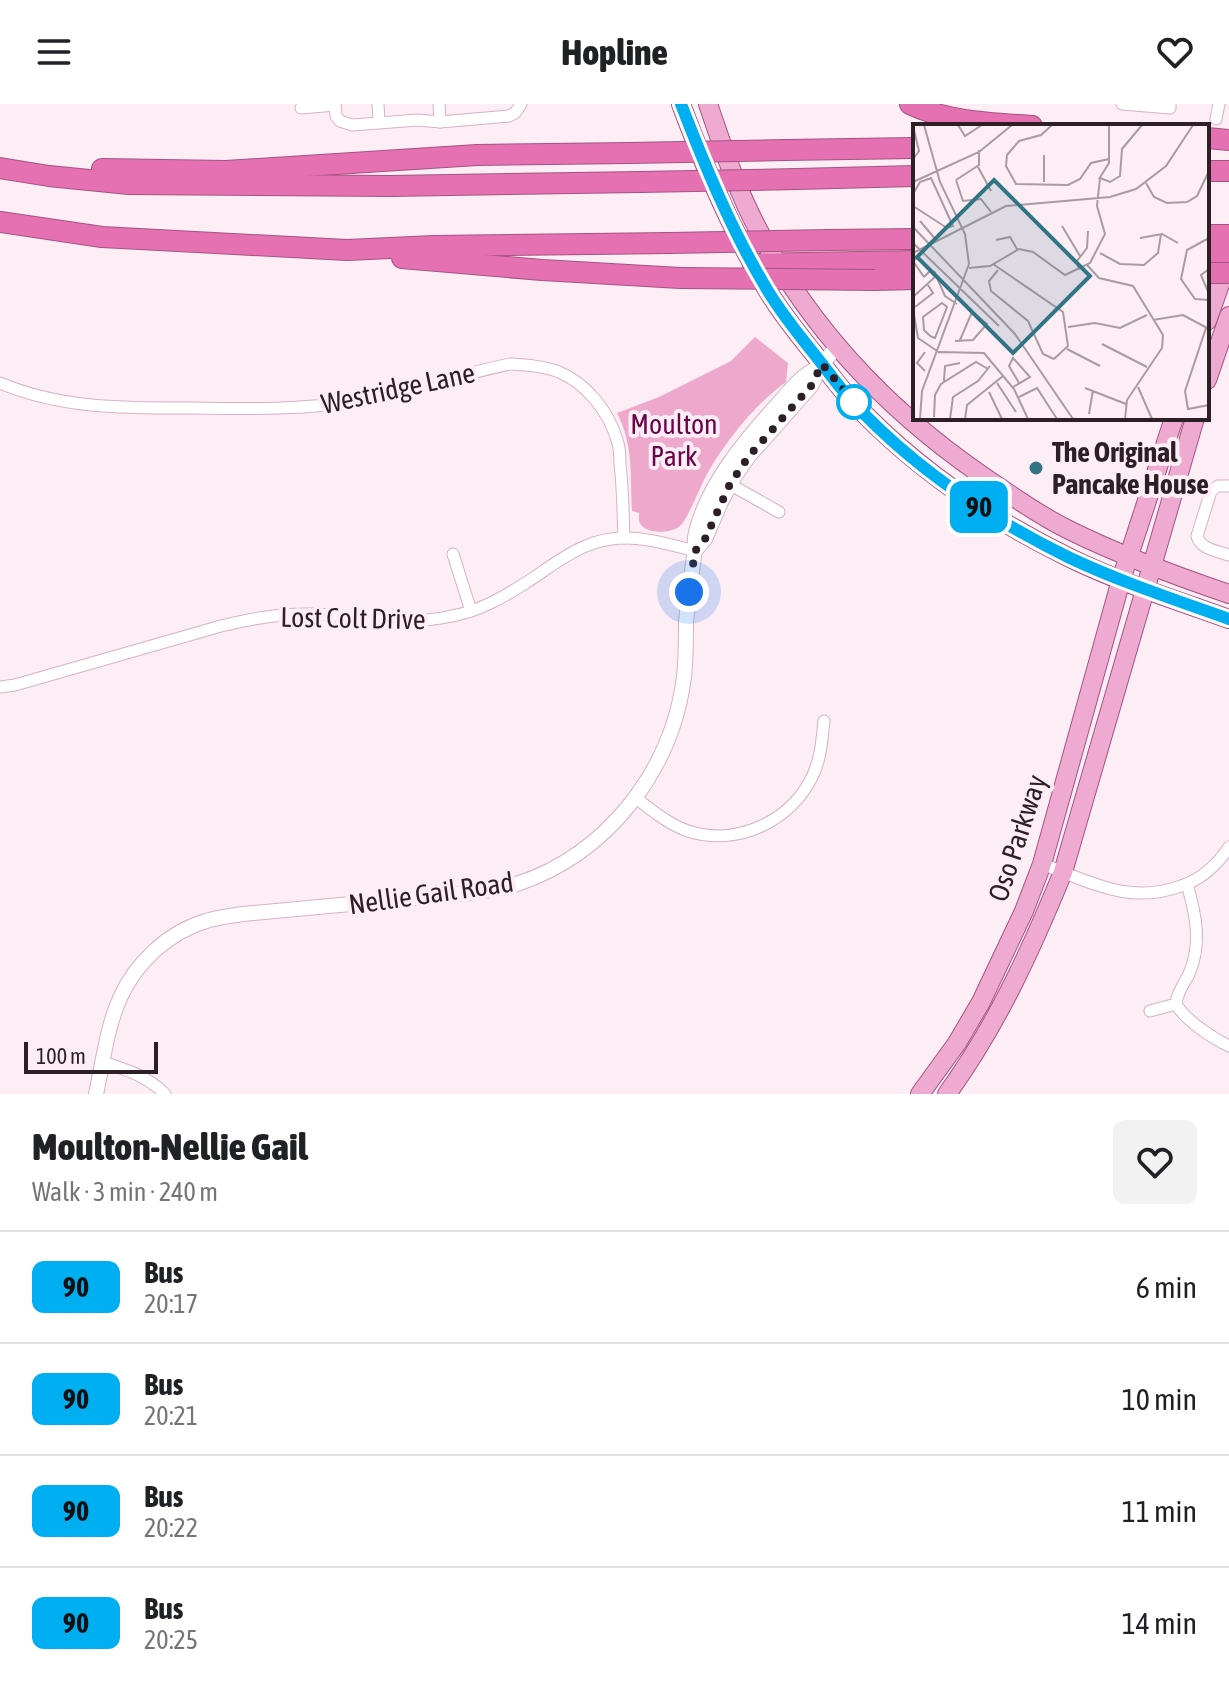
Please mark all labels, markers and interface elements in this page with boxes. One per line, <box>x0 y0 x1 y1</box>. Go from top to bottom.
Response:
icon: menu <box>32 30 76 74</box>
icon: heart <box>1153 30 1197 74</box>
text: Hopline <box>561 31 668 73</box>
inset map <box>913 124 1209 420</box>
street label: Westridge Lane <box>318 356 478 420</box>
unlabelled marker <box>837 385 871 419</box>
park label: Moulton Park <box>630 408 718 472</box>
place label: The Original Pancake House <box>1052 436 1209 500</box>
marker: The Original Pancake House <box>1027 459 1045 477</box>
line badge: 90 <box>943 481 1015 533</box>
text: 90 <box>966 491 992 523</box>
your location <box>669 572 709 612</box>
street label: Lost Colt Drive <box>280 601 426 635</box>
street label: Oso Parkway <box>982 771 1052 905</box>
street label: Nellie Gail Road <box>347 866 515 920</box>
scale bar <box>24 1038 158 1074</box>
text: 100 m <box>36 1043 86 1069</box>
button: heart <box>1113 1120 1197 1204</box>
text: Moulton-Nellie Gail <box>32 1125 308 1168</box>
text: Walk · 3 min · 240 m <box>32 1177 218 1207</box>
text: Bus <box>144 1255 183 1289</box>
text: 6 min <box>1136 1270 1197 1304</box>
text: 90 <box>63 1271 89 1303</box>
text: 20:17 <box>144 1289 198 1319</box>
text: Bus <box>144 1367 183 1401</box>
text: 10 min <box>1122 1382 1197 1416</box>
text: 90 <box>63 1383 89 1415</box>
text: 20:21 <box>144 1401 198 1431</box>
text: Bus <box>144 1479 183 1513</box>
text: 11 min <box>1122 1494 1197 1528</box>
text: 90 <box>63 1495 89 1527</box>
text: 20:22 <box>144 1513 198 1543</box>
text: Bus <box>144 1591 183 1625</box>
text: 14 min <box>1122 1606 1197 1640</box>
text: 90 <box>63 1607 89 1639</box>
text: 20:25 <box>144 1625 198 1655</box>

